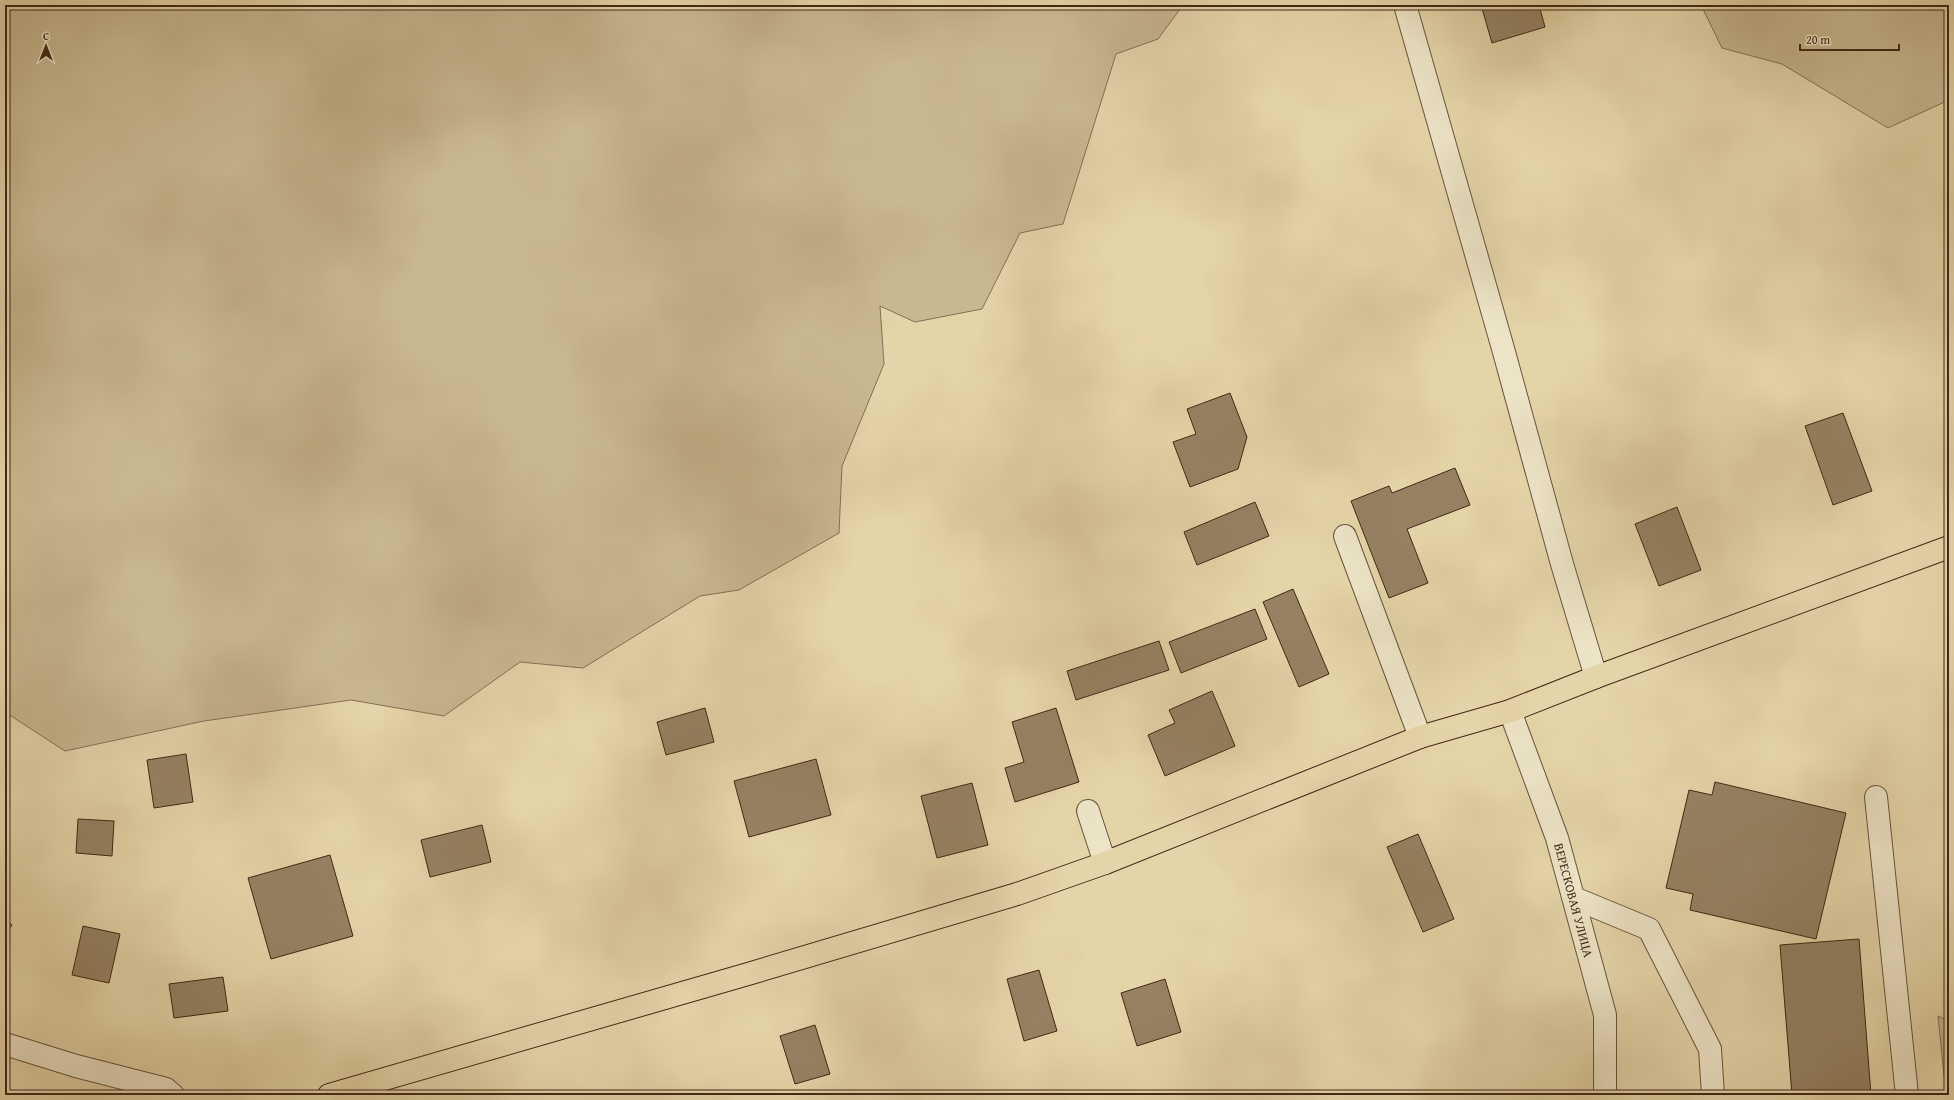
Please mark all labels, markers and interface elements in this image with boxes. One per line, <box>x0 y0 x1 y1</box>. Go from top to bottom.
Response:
north arrow <box>26 26 66 66</box>
scale bar <box>1800 26 1899 52</box>
text: С <box>43 28 49 44</box>
text: 20 m <box>1806 31 1830 48</box>
street label: ВЕРЕСКОВАЯ УЛИЦА <box>1549 841 1598 959</box>

